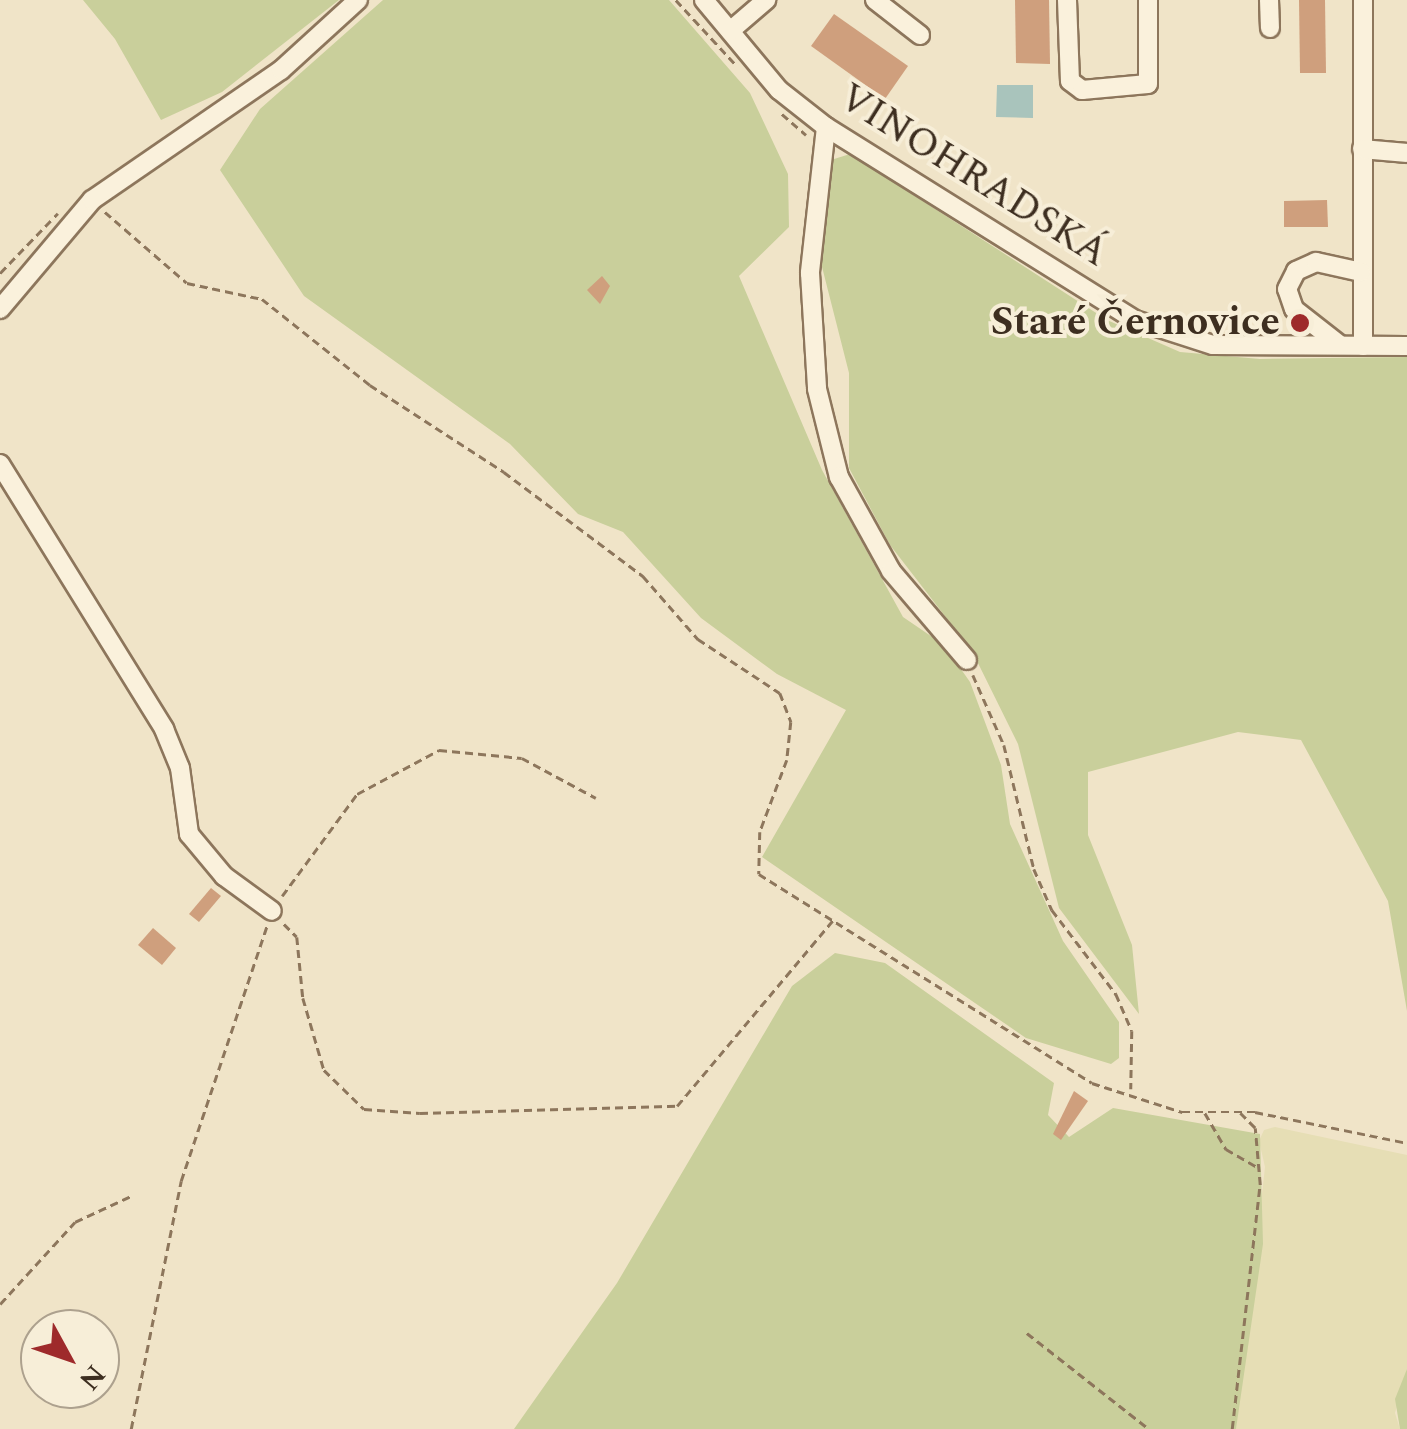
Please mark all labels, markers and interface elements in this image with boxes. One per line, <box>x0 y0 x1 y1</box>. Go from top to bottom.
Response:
street label: VINOHRADSKÁ <box>830 74 1116 278</box>
place label: Staré Černovice <box>991 299 1280 347</box>
marker: Staré Černovice <box>1289 312 1311 334</box>
north arrow <box>20 1309 120 1409</box>
text: N <box>68 1355 116 1400</box>

